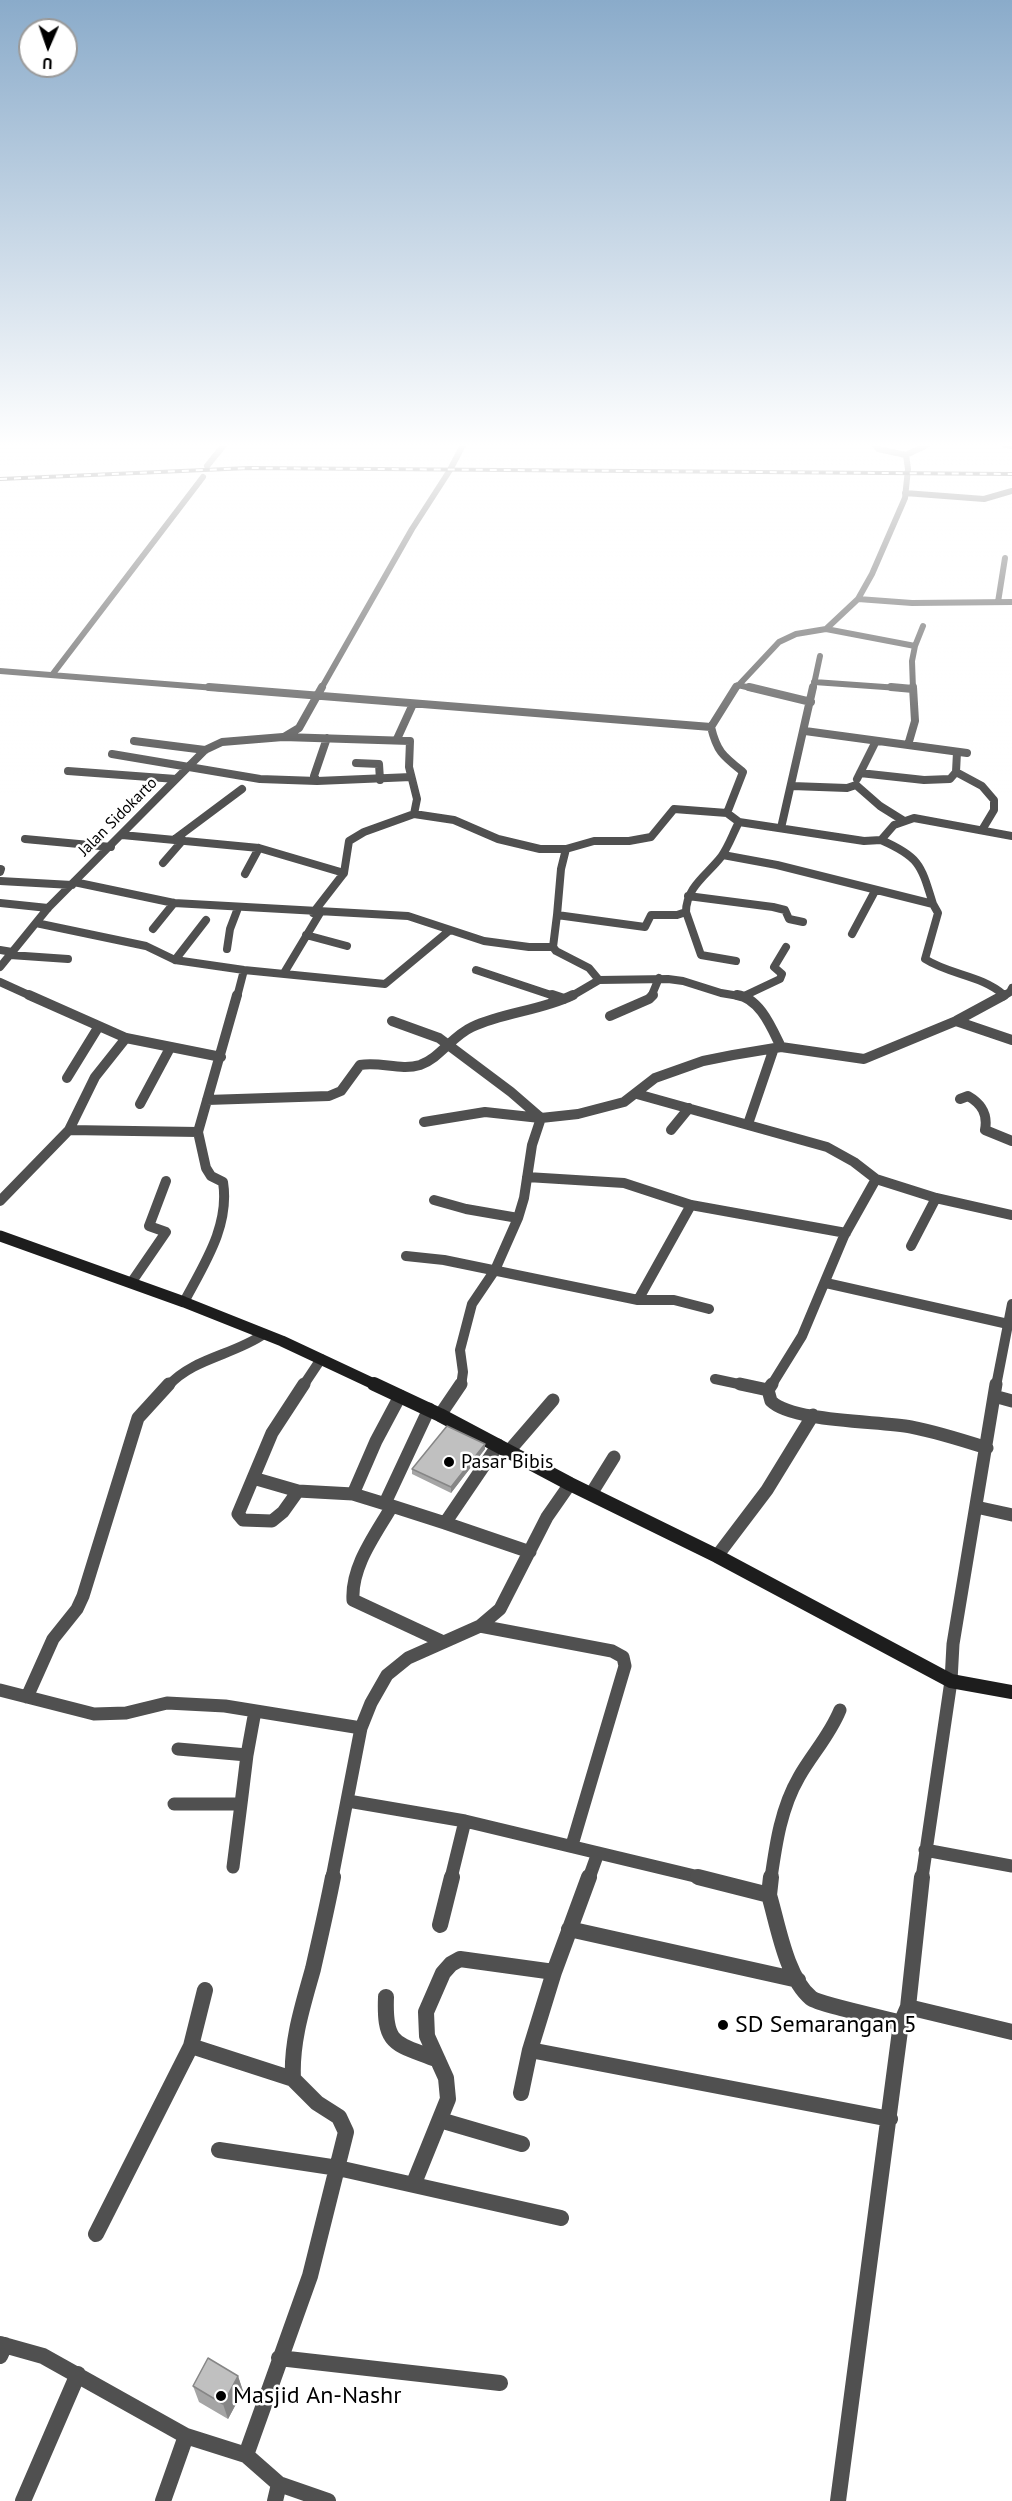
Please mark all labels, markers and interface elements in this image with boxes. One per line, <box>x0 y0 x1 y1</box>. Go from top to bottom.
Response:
north arrow <box>18 18 78 78</box>
text: U <box>42 54 53 74</box>
street label: Jalan Sidokarto <box>75 774 161 860</box>
place label: Pasar Bibis <box>461 1450 553 1474</box>
marker: Pasar Bibis <box>442 1455 456 1469</box>
place label: SD Semarangan 5 <box>735 2011 917 2039</box>
marker: SD Semarangan 5 <box>716 2018 730 2032</box>
place label: Masjid An-Nashr <box>233 2382 401 2410</box>
marker: Masjid An-Nashr <box>214 2389 228 2403</box>

